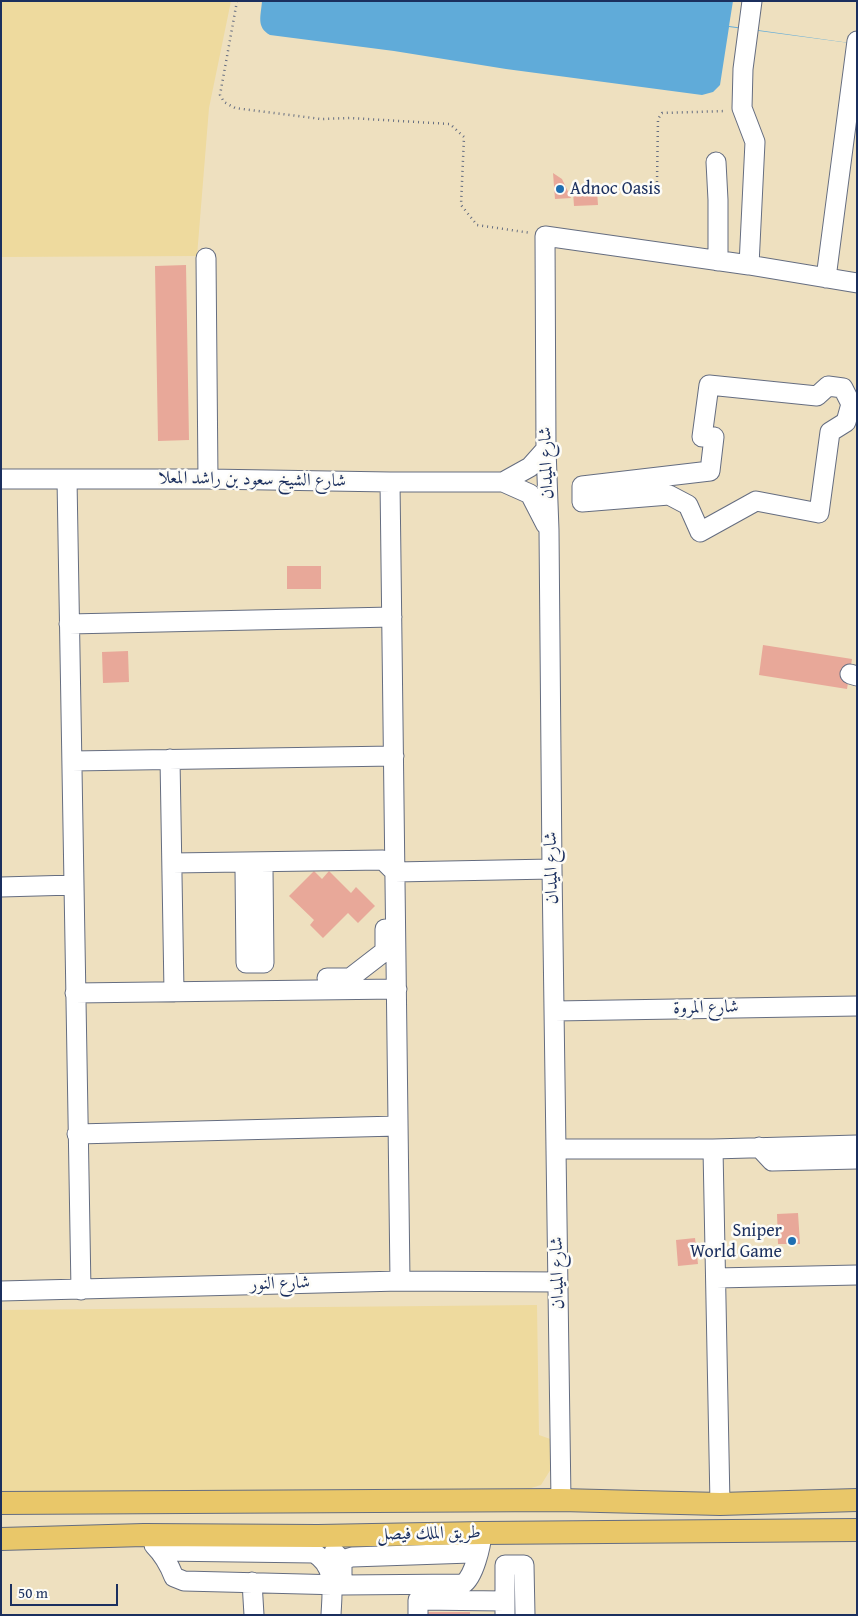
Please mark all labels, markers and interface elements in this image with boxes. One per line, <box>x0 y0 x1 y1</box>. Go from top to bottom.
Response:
place label: Adnoc Oasis <box>570 178 661 200</box>
marker: Adnoc Oasis <box>554 183 566 195</box>
street label: شارع الميدان <box>535 426 559 500</box>
street label: شارع الشيخ سعود بن راشد المعلا <box>158 468 346 492</box>
street label: شارع الميدان <box>541 832 563 904</box>
street label: شارع المروة <box>673 997 739 1019</box>
place label: Sniper World Game <box>690 1220 782 1262</box>
marker: Sniper World Game <box>786 1235 798 1247</box>
street label: شارع الميدان <box>547 1237 569 1309</box>
street label: شارع النور <box>250 1272 310 1296</box>
street label: طريق الملك فيصل <box>377 1522 481 1546</box>
scale bar <box>12 1574 120 1606</box>
text: 50 m <box>18 1582 48 1603</box>

